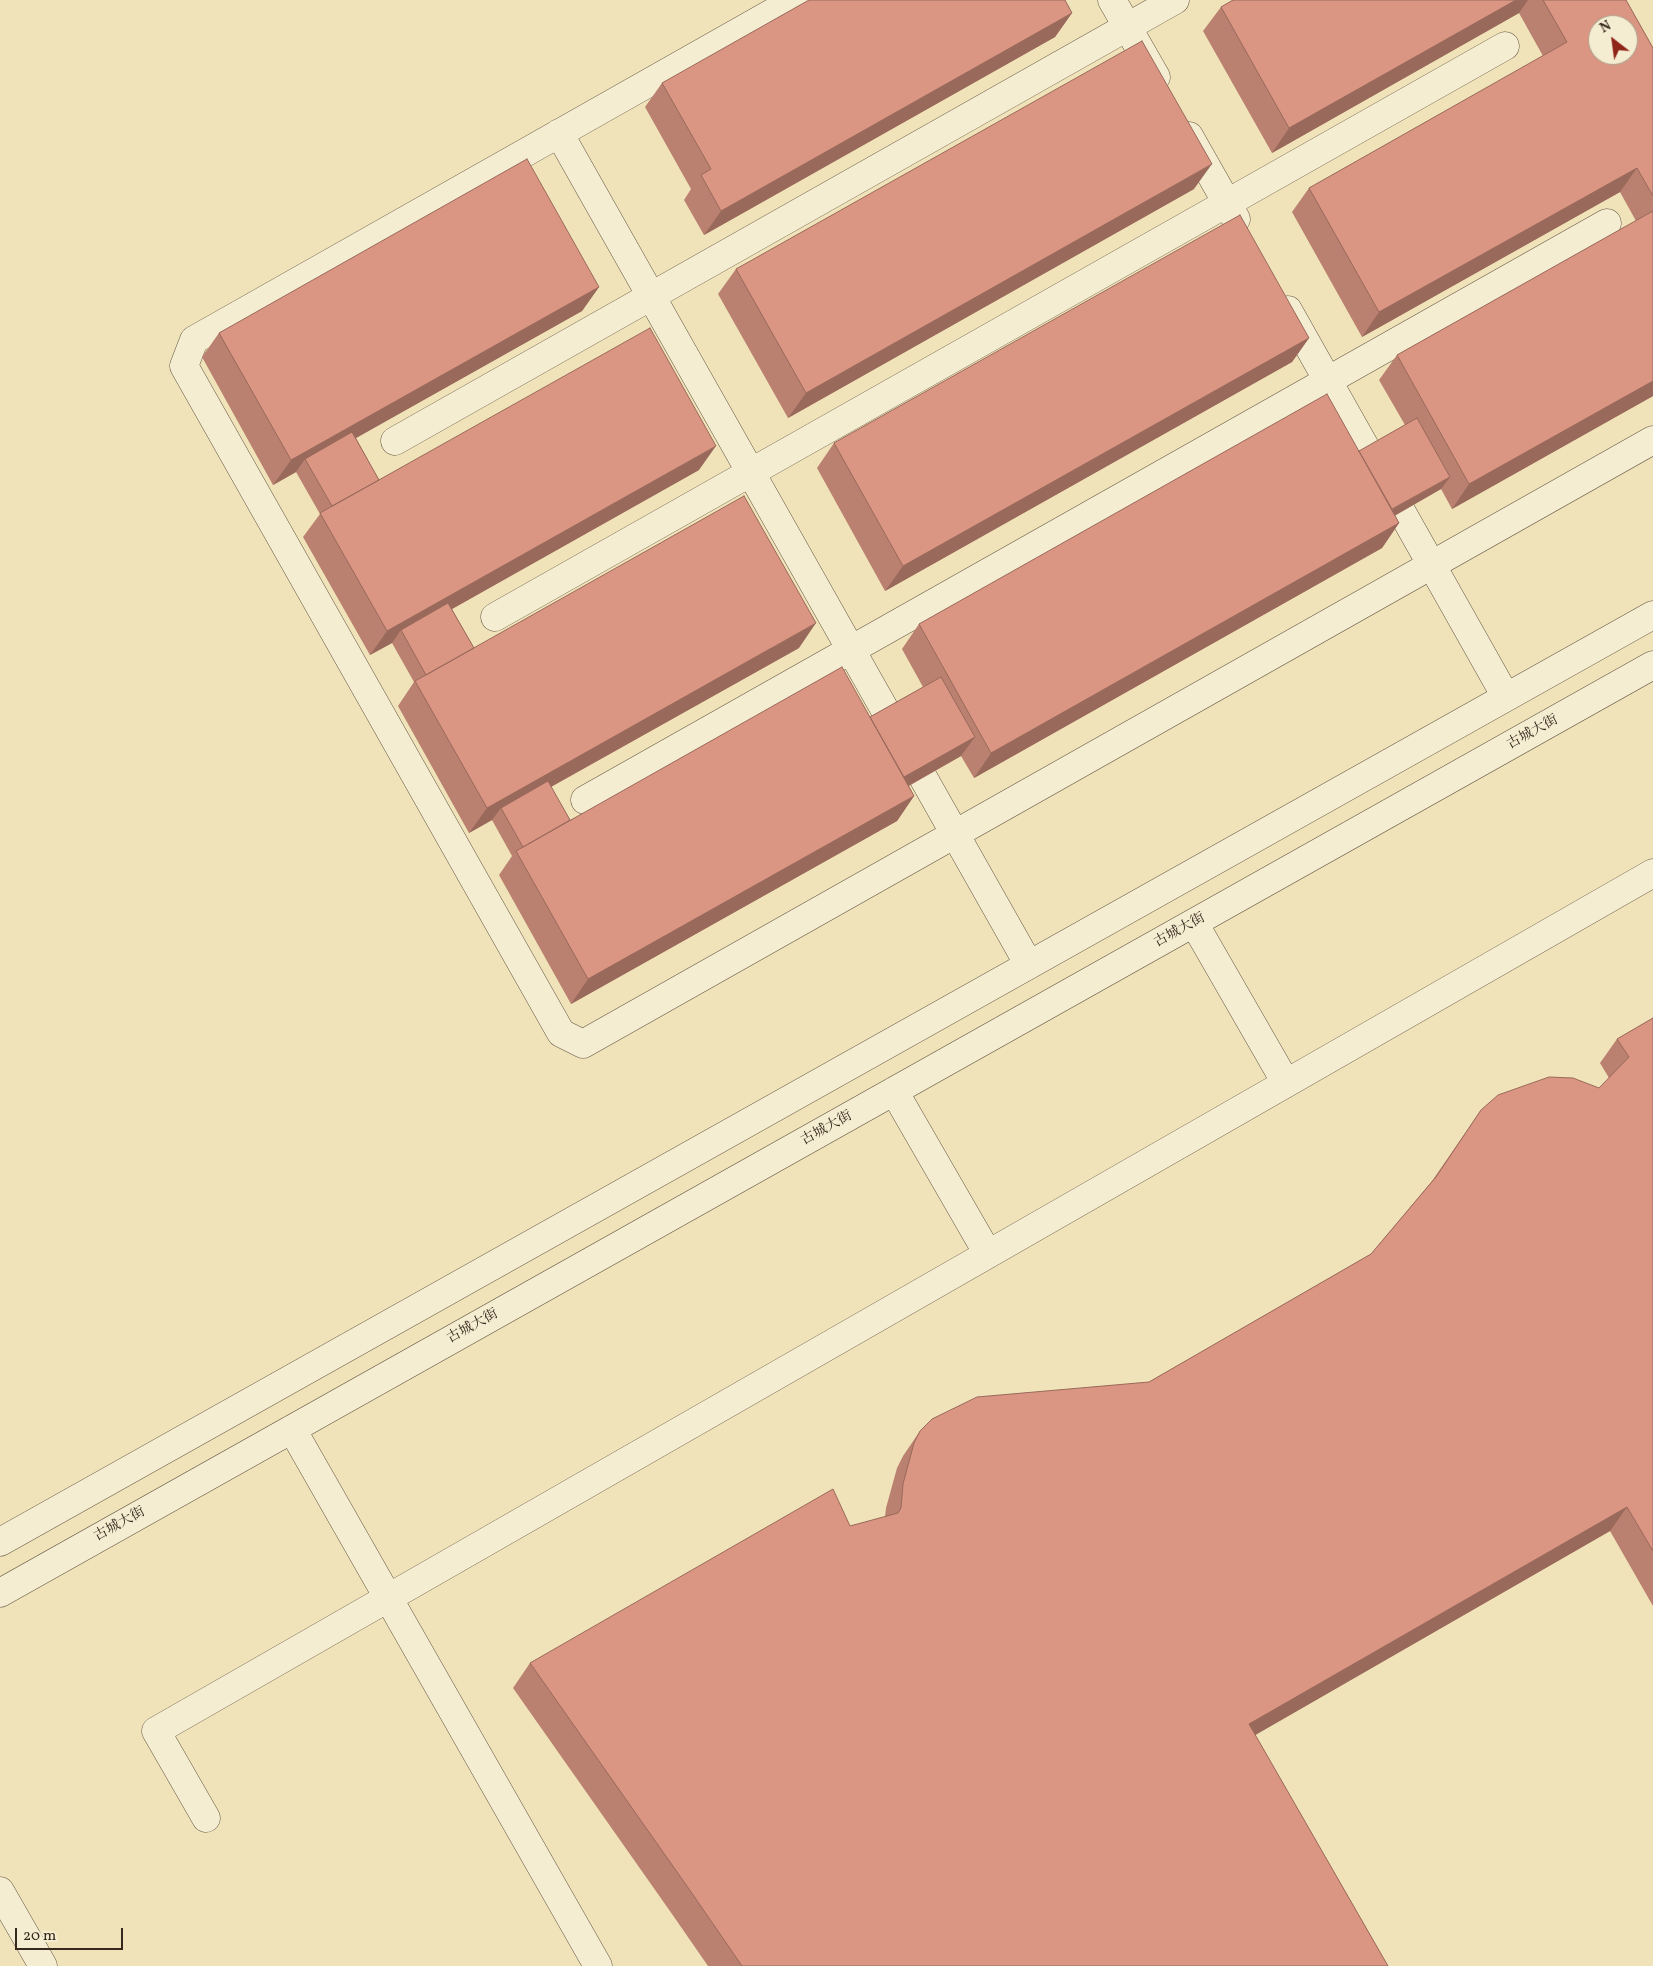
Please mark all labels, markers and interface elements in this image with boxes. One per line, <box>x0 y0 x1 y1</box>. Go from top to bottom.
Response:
north arrow <box>1588 15 1638 65</box>
text: N <box>1597 17 1615 38</box>
street label: 古城大街 <box>1504 712 1562 754</box>
street label: 古城大街 <box>1151 910 1209 952</box>
street label: 古城大街 <box>798 1108 856 1150</box>
street label: 古城大街 <box>444 1306 502 1348</box>
street label: 古城大街 <box>91 1504 149 1546</box>
scale bar <box>18 1918 125 1950</box>
text: 20 m <box>23 1926 56 1947</box>

